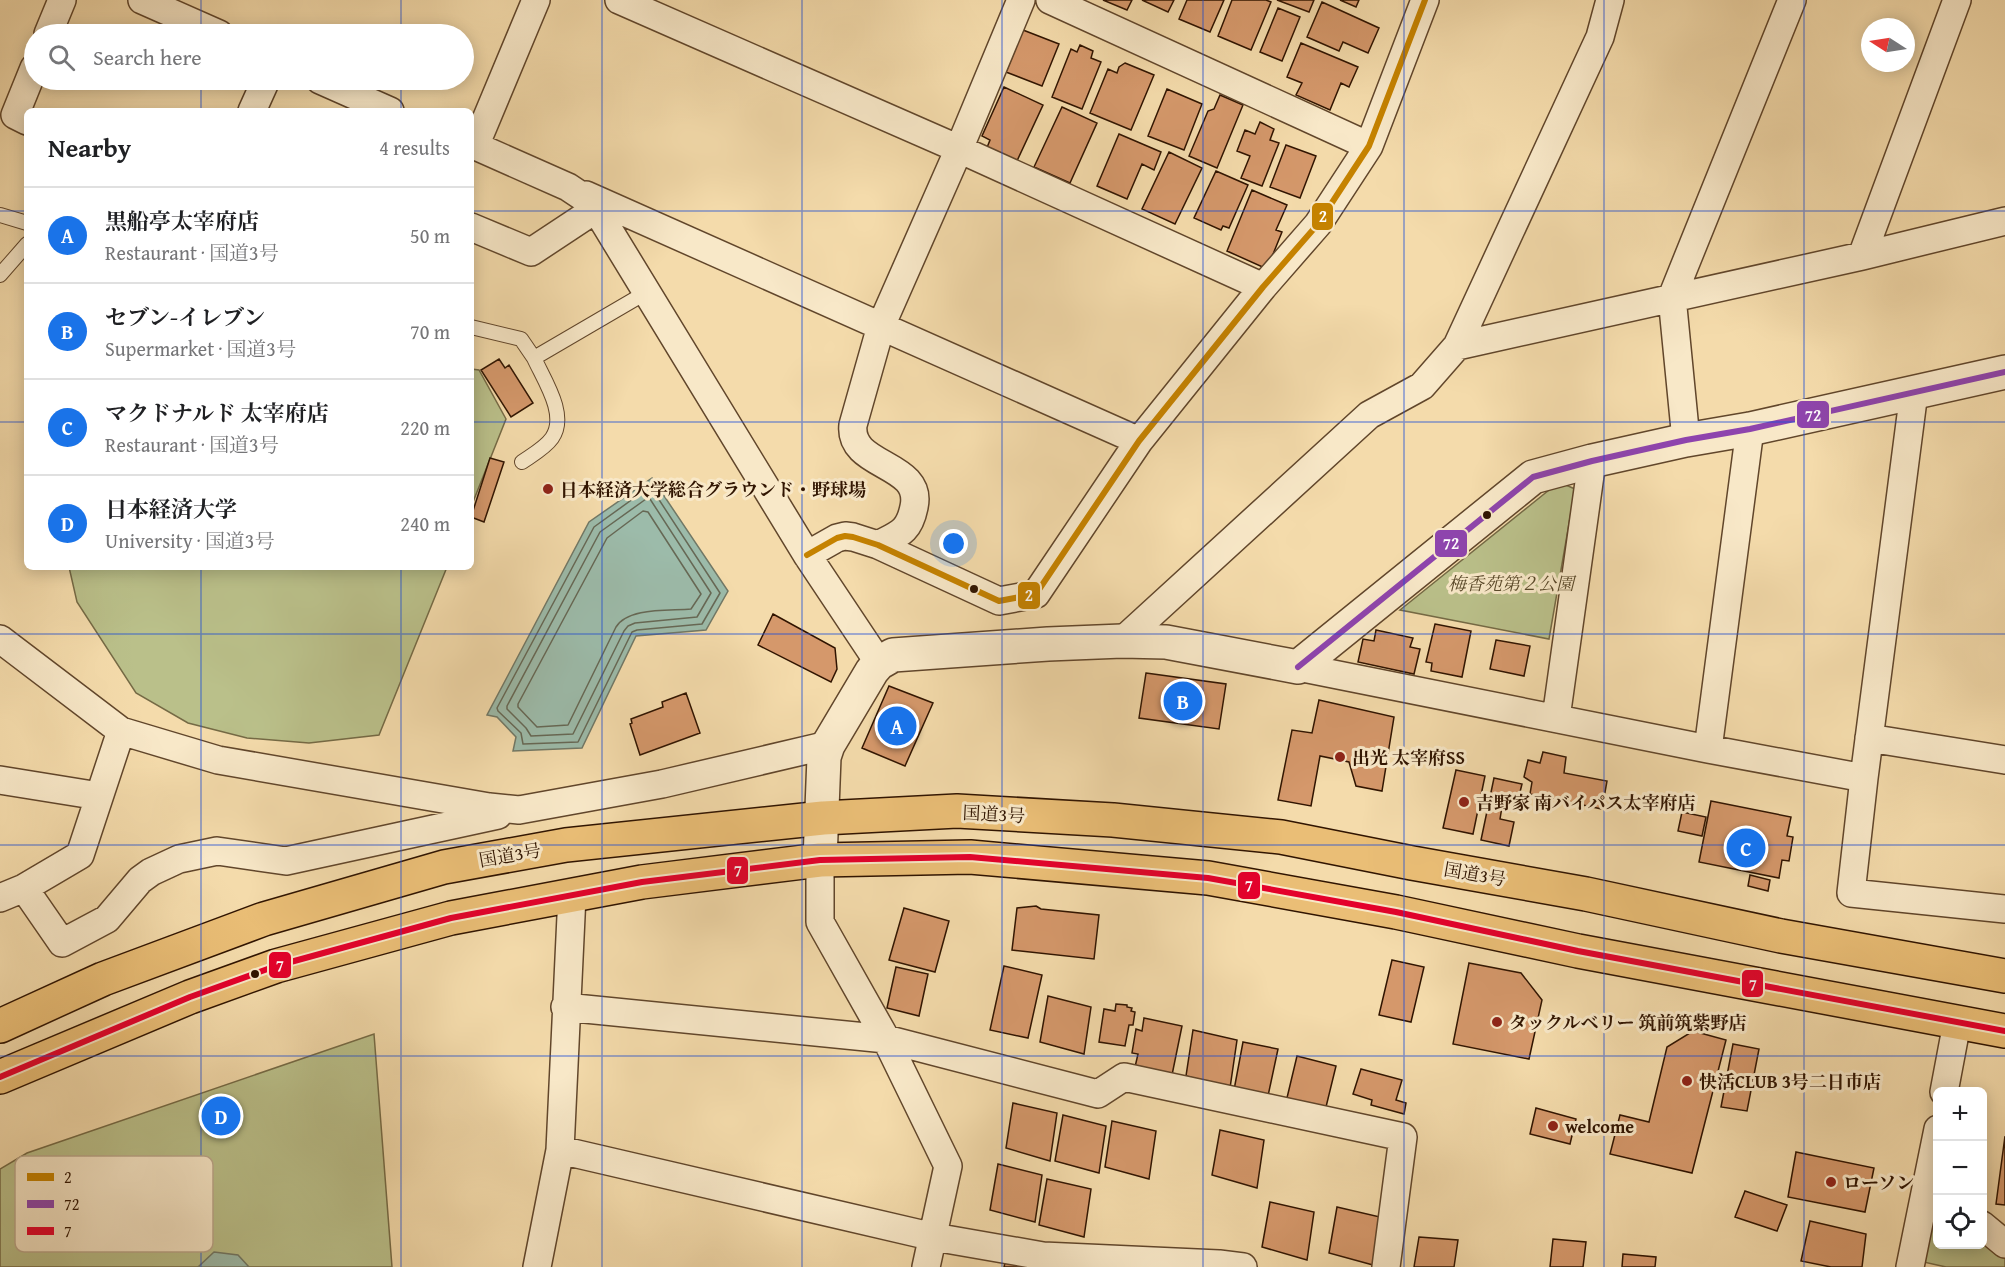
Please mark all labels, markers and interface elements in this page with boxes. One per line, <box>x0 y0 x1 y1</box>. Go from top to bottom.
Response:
north arrow <box>1861 18 1915 72</box>
search box <box>24 24 474 90</box>
icon: search <box>45 41 78 74</box>
text: Search here <box>93 41 202 73</box>
text: Nearby <box>48 128 131 167</box>
text: 4 results <box>379 133 450 162</box>
line badge: 2 <box>1311 202 1334 231</box>
text: 2 <box>1319 204 1327 228</box>
text: 黒船亭太宰府店 <box>105 205 259 237</box>
text: A <box>61 221 74 250</box>
text: 50 m <box>410 221 450 250</box>
text: Restaurant · 国道3号 <box>105 238 279 267</box>
text: セブン-イレブン <box>105 301 265 333</box>
text: B <box>61 317 74 346</box>
text: 70 m <box>410 317 450 346</box>
text: Supermarket · 国道3号 <box>105 334 296 363</box>
text: マクドナルド 太宰府店 <box>105 397 329 429</box>
line badge: 72 <box>1796 400 1830 429</box>
text: 72 <box>1805 403 1821 427</box>
text: C <box>62 413 73 442</box>
text: 220 m <box>400 413 450 442</box>
text: Restaurant · 国道3号 <box>105 430 279 459</box>
place label: 日本経済大学総合グラウンド・野球場 <box>560 476 866 503</box>
marker: 日本経済大学総合グラウンド・野球場 <box>541 482 555 496</box>
text: 日本経済大学 <box>105 493 237 525</box>
text: D <box>61 509 74 538</box>
text: 240 m <box>400 509 450 538</box>
unlabelled marker <box>1481 509 1493 521</box>
text: University · 国道3号 <box>105 526 274 555</box>
your location <box>939 529 968 558</box>
line badge: 72 <box>1434 529 1468 558</box>
text: 72 <box>1443 531 1459 555</box>
park label: 梅香苑第２公園 <box>1448 570 1577 597</box>
line badge: 2 <box>1017 581 1041 610</box>
unlabelled marker <box>968 583 980 595</box>
text: 2 <box>1025 583 1033 607</box>
pin: B <box>1164 678 1202 724</box>
pin: A <box>878 704 916 748</box>
place label: 出光 太宰府SS <box>1352 744 1465 771</box>
marker: 出光 太宰府SS <box>1333 750 1347 764</box>
place label: 吉野家 南バイパス太宰府店 <box>1476 789 1696 816</box>
marker: 吉野家 南バイパス太宰府店 <box>1457 795 1471 809</box>
street label: 国道3号 <box>962 799 1026 829</box>
pin: C <box>1726 826 1766 870</box>
street label: 国道3号 <box>477 836 543 874</box>
street label: 国道3号 <box>1442 855 1508 893</box>
line badge: 7 <box>726 856 749 885</box>
text: 7 <box>734 858 742 882</box>
line badge: 7 <box>1237 871 1261 900</box>
text: 7 <box>1245 873 1253 897</box>
line badge: 7 <box>268 951 292 979</box>
text: 7 <box>276 953 284 977</box>
unlabelled marker <box>249 968 261 980</box>
line badge: 7 <box>1741 969 1764 998</box>
text: 7 <box>1749 972 1757 996</box>
place label: タックルベリー 筑前筑紫野店 <box>1509 1009 1746 1036</box>
marker: タックルベリー 筑前筑紫野店 <box>1490 1015 1504 1029</box>
place label: 快活CLUB 3号二日市店 <box>1699 1068 1881 1095</box>
marker: 快活CLUB 3号二日市店 <box>1680 1074 1694 1088</box>
map controls <box>1933 1087 1987 1249</box>
button: + <box>1933 1087 1987 1141</box>
pin: D <box>202 1094 240 1138</box>
place label: welcome <box>1565 1113 1634 1140</box>
marker: welcome <box>1546 1119 1560 1133</box>
button: − <box>1933 1141 1987 1195</box>
legend <box>15 1156 213 1252</box>
text: 2 <box>64 1165 72 1189</box>
place label: ローソン <box>1843 1169 1914 1196</box>
marker: ローソン <box>1824 1175 1838 1189</box>
text: 72 <box>64 1192 79 1216</box>
button: locate <box>1933 1195 1987 1249</box>
text: 7 <box>64 1219 72 1243</box>

